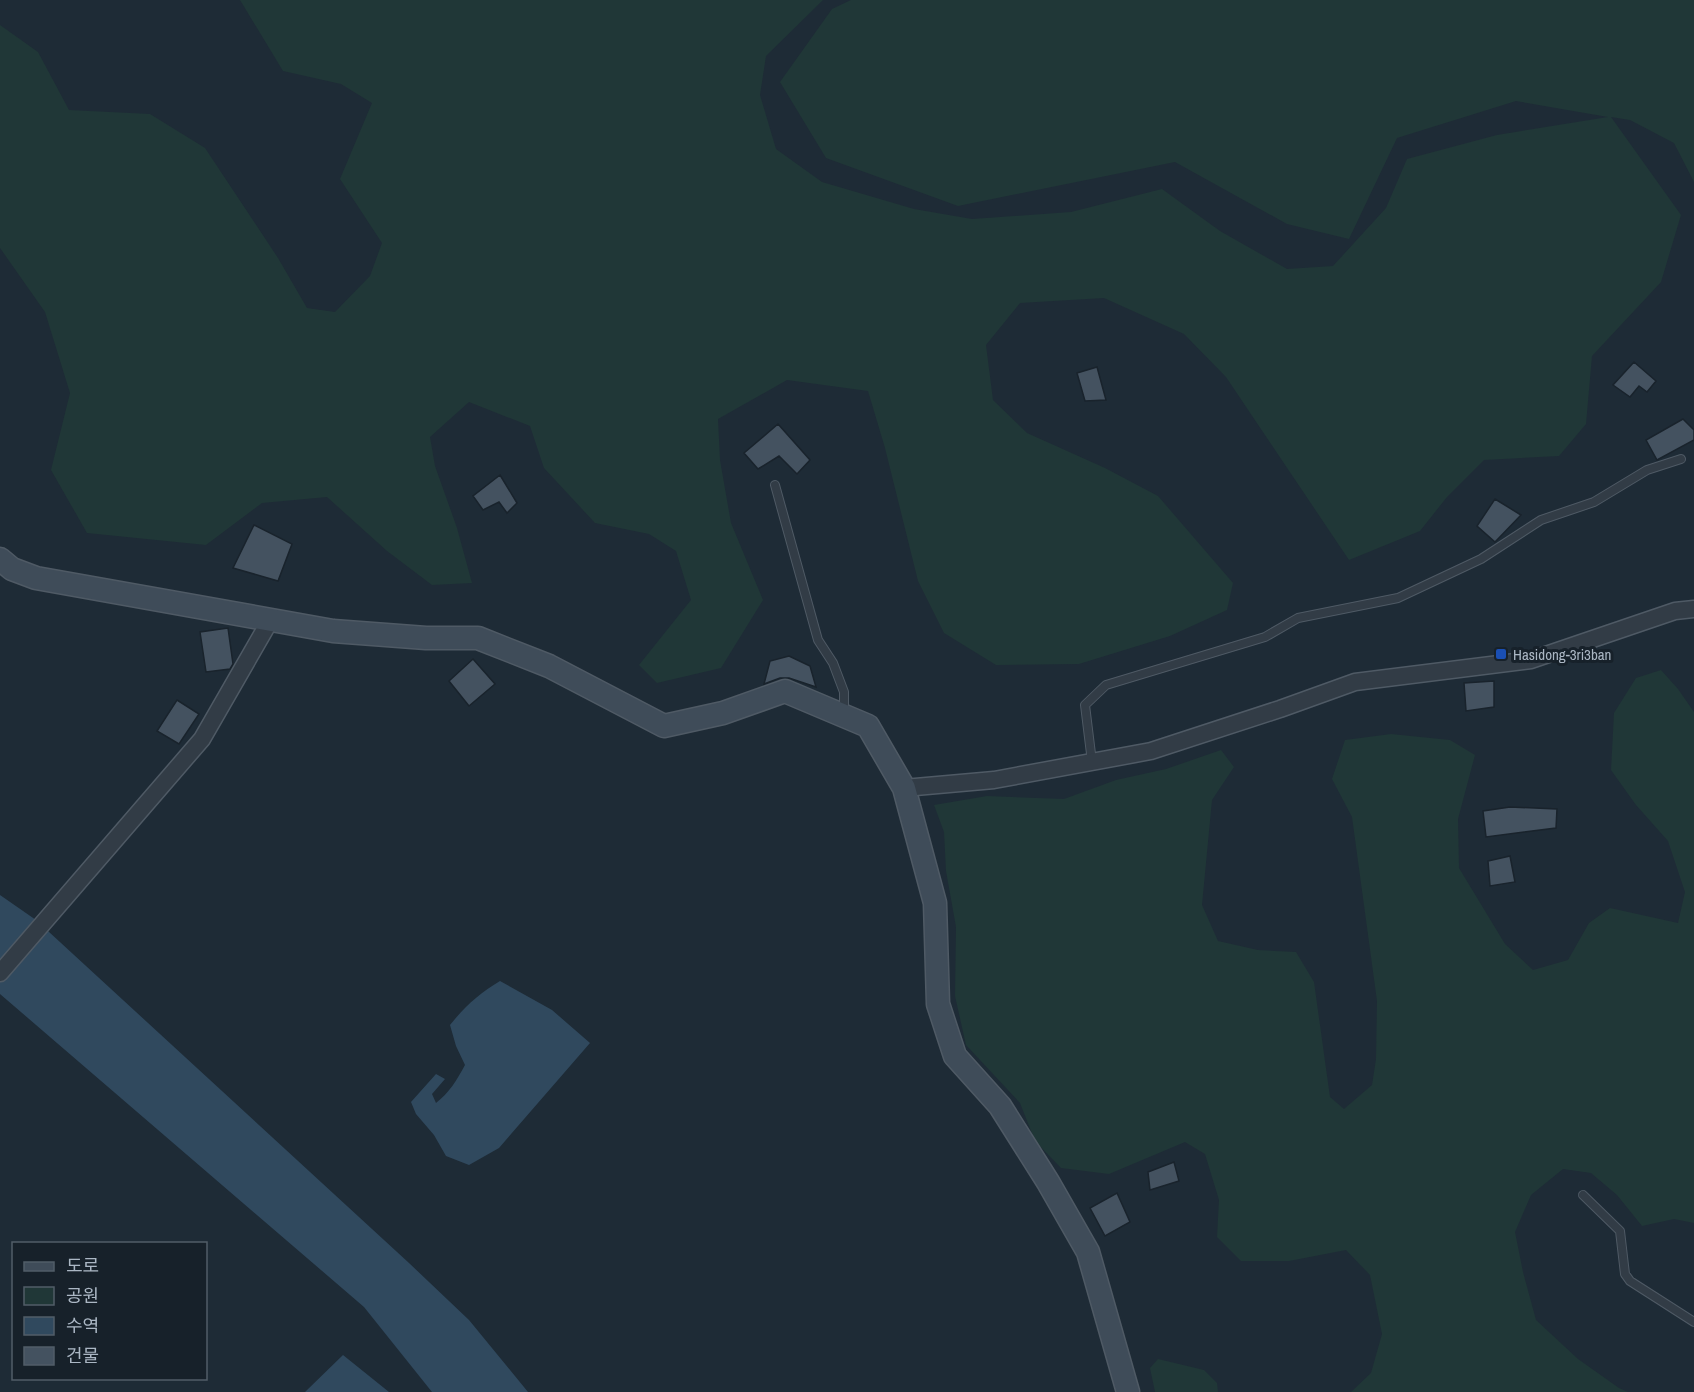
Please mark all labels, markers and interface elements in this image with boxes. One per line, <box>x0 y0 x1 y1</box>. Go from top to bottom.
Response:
place label: Hasidong-3ri3ban <box>1513 644 1611 665</box>
marker: Hasidong-3ri3ban <box>1494 647 1508 661</box>
legend <box>12 1242 207 1380</box>
text: 도로 <box>66 1253 99 1278</box>
text: 공원 <box>66 1283 99 1308</box>
text: 수역 <box>66 1313 99 1338</box>
text: 건물 <box>66 1343 99 1368</box>

